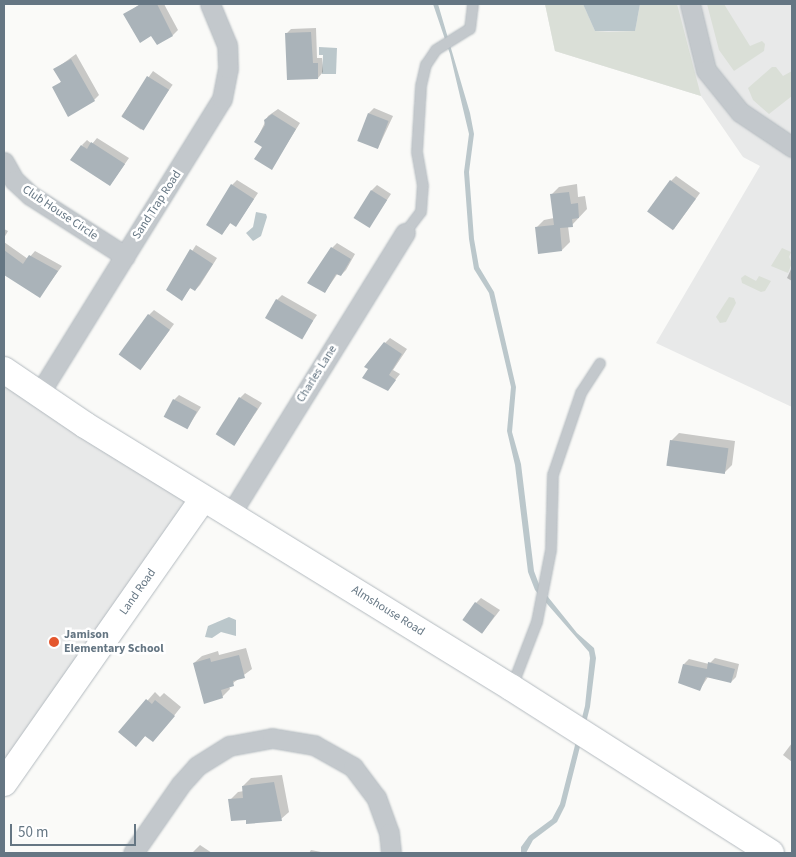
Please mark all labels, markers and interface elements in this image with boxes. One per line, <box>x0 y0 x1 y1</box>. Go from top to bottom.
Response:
street label: Sand Trap Road <box>130 168 184 242</box>
street label: Club House Circle <box>19 182 101 244</box>
street label: Charles Lane <box>294 343 340 405</box>
street label: Land Road <box>117 566 159 618</box>
street label: Almshouse Road <box>349 583 427 639</box>
place label: Jamison Elementary School <box>64 628 164 656</box>
marker: Jamison Elementary School <box>48 636 60 648</box>
scale bar <box>12 814 139 846</box>
text: 50 m <box>18 822 48 843</box>

